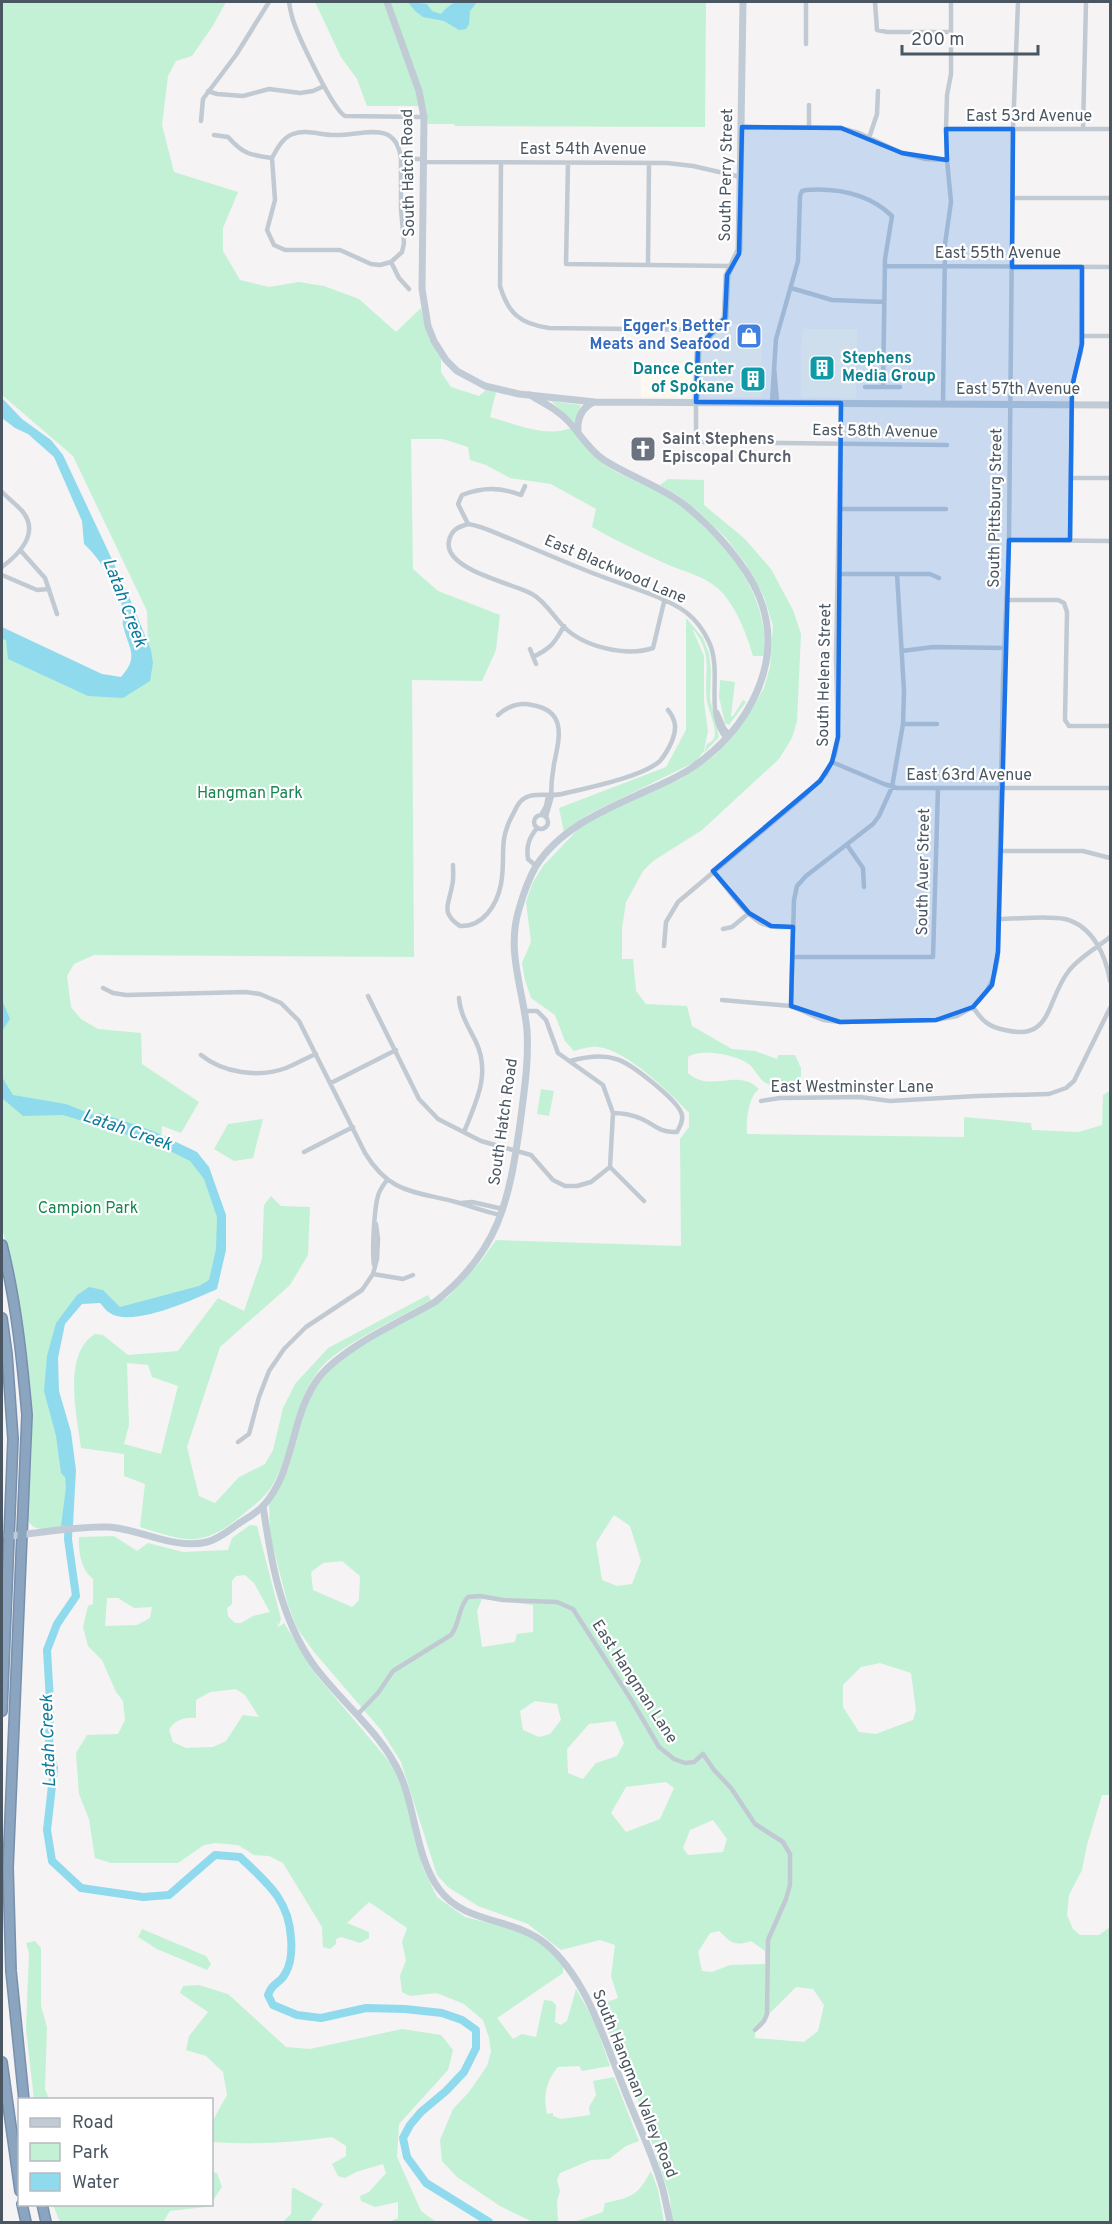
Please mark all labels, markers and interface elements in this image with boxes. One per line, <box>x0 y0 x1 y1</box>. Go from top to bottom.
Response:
scale bar <box>902 18 1038 56</box>
text: 200 m <box>911 29 964 52</box>
street label: East 53rd Avenue <box>966 107 1092 127</box>
street label: South Perry Street <box>716 108 738 242</box>
street label: South Hatch Road <box>398 109 420 237</box>
street label: East 54th Avenue <box>520 140 646 160</box>
street label: East 55th Avenue <box>935 244 1061 264</box>
place label: Egger's Better Meats and Seafood <box>589 317 730 355</box>
shop icon: Egger's Better Meats and Seafood <box>734 321 764 351</box>
place label: Stephens Media Group <box>842 349 936 387</box>
building icon: Stephens Media Group <box>807 353 837 383</box>
place label: Dance Center of Spokane <box>633 360 734 398</box>
building icon: Dance Center of Spokane <box>738 364 768 394</box>
street label: East 57th Avenue <box>956 380 1080 400</box>
street label: East 58th Avenue <box>812 421 938 443</box>
street label: South Pittsburg Street <box>985 428 1007 588</box>
place label: Saint Stephens Episcopal Church <box>662 430 791 468</box>
church icon: Saint Stephens Episcopal Church <box>628 434 658 464</box>
street label: East Blackwood Lane <box>541 531 689 609</box>
water label: Latah Creek <box>97 555 152 652</box>
street label: South Helena Street <box>814 603 836 747</box>
street label: East 63rd Avenue <box>906 766 1032 786</box>
park label: Hangman Park <box>197 784 303 804</box>
street label: South Auer Street <box>913 808 935 936</box>
street label: South Hatch Road <box>485 1057 523 1187</box>
street label: East Westminster Lane <box>770 1078 934 1098</box>
water label: Latah Creek <box>79 1105 176 1157</box>
park label: Campion Park <box>38 1199 138 1219</box>
street label: East Hangman Lane <box>587 1616 681 1748</box>
water label: Latah Creek <box>36 1693 62 1788</box>
street label: South Hangman Valley Road <box>587 1987 681 2181</box>
legend <box>18 2098 213 2206</box>
text: Road <box>72 2112 114 2135</box>
text: Park <box>72 2142 109 2165</box>
text: Water <box>72 2172 119 2195</box>

